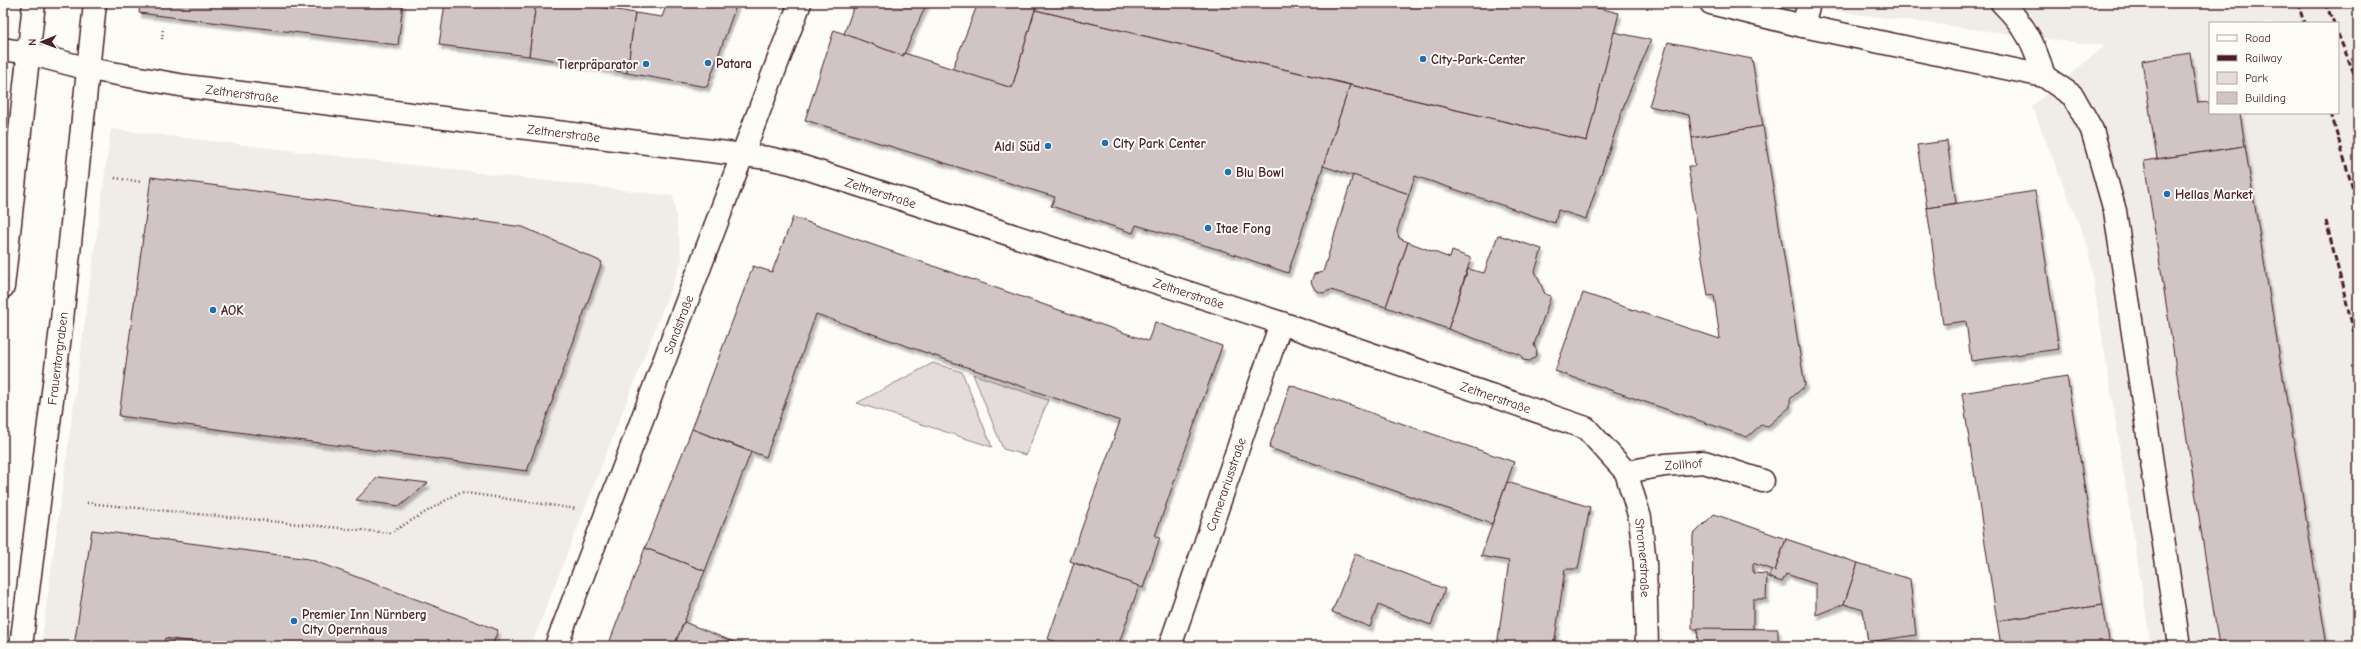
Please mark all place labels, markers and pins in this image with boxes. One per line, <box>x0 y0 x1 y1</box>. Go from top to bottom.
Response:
place label: City-Park-Center <box>1431 52 1526 67</box>
marker: City-Park-Center <box>1418 54 1428 64</box>
place label: Patara <box>716 56 752 71</box>
place label: Tierpräparator <box>557 57 639 72</box>
marker: Patara <box>703 58 713 68</box>
marker: Tierpräparator <box>641 59 651 69</box>
place label: City Park Center <box>1113 136 1206 151</box>
marker: City Park Center <box>1100 138 1110 148</box>
place label: Aldi Süd <box>995 139 1040 154</box>
marker: Aldi Süd <box>1043 141 1053 151</box>
place label: Blu Bowl <box>1236 165 1284 180</box>
marker: Blu Bowl <box>1223 167 1233 177</box>
place label: Hellas Market <box>2175 187 2253 202</box>
marker: Hellas Market <box>2162 189 2172 199</box>
place label: Itae Fong <box>1216 221 1271 236</box>
marker: Itae Fong <box>1203 223 1213 233</box>
place label: AOK <box>221 303 244 318</box>
marker: AOK <box>208 305 218 315</box>
place label: Premier Inn Nürnberg City Opernhaus <box>302 607 427 637</box>
marker: Premier Inn Nürnberg City Opernhaus <box>289 616 299 626</box>

